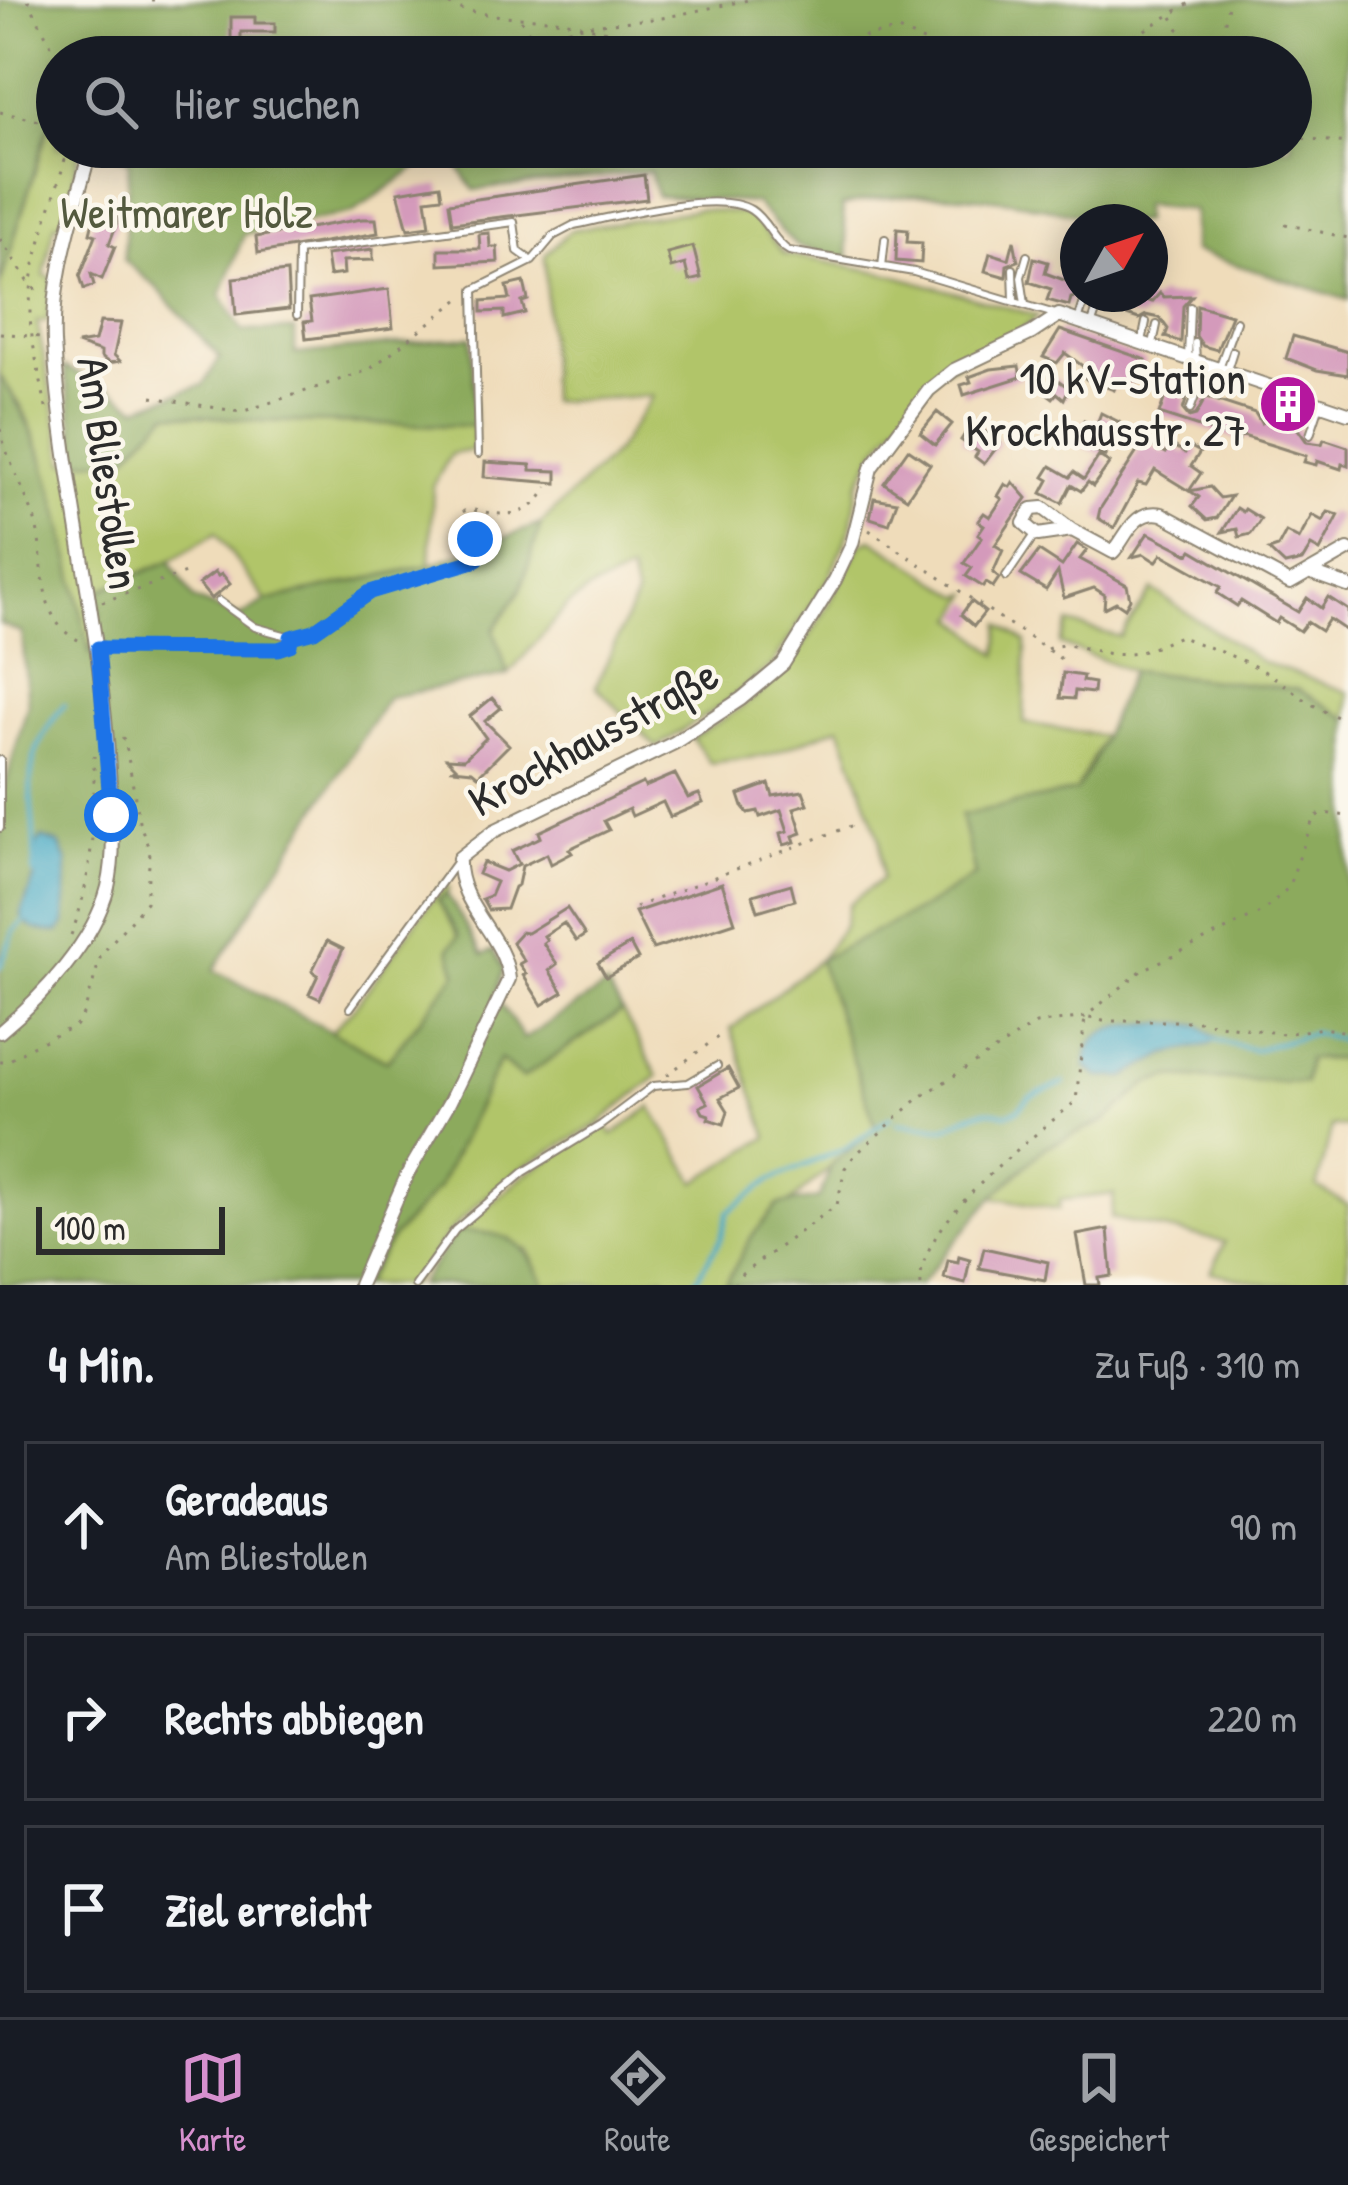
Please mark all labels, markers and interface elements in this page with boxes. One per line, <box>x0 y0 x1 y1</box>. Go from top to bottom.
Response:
search box <box>36 36 1312 168</box>
icon: search <box>78 69 144 135</box>
text: Hier suchen <box>174 72 361 133</box>
park label: Weitmarer Holz <box>61 181 313 242</box>
north arrow <box>1060 204 1168 312</box>
place label: 10 kV-Station Krockhausstr. 27 <box>966 347 1246 460</box>
street label: Am Bliestollen <box>63 353 156 593</box>
building icon: 10 kV-Station Krockhausstr. 27 <box>1257 373 1319 435</box>
route end <box>448 512 502 566</box>
street label: Krockhausstraße <box>457 643 729 830</box>
route start <box>84 788 138 842</box>
scale bar <box>36 1201 225 1254</box>
text: 100 m <box>54 1206 126 1250</box>
text: 4 Min. <box>48 1329 155 1398</box>
text: Zu Fuß · 310 m <box>1094 1337 1300 1390</box>
text: Geradeaus <box>165 1468 328 1529</box>
icon: ahead <box>51 1492 117 1558</box>
text: 90 m <box>1230 1499 1297 1552</box>
text: Am Bliestollen <box>165 1529 368 1582</box>
icon: right <box>51 1684 117 1750</box>
text: Rechts abbiegen <box>165 1687 424 1748</box>
text: 220 m <box>1208 1691 1297 1744</box>
icon: arrive <box>51 1876 117 1942</box>
text: Ziel erreicht <box>165 1879 371 1940</box>
tab: Karte <box>179 2045 246 2161</box>
tab: Route <box>605 2045 671 2161</box>
tab: Gespeichert <box>1029 2045 1169 2161</box>

